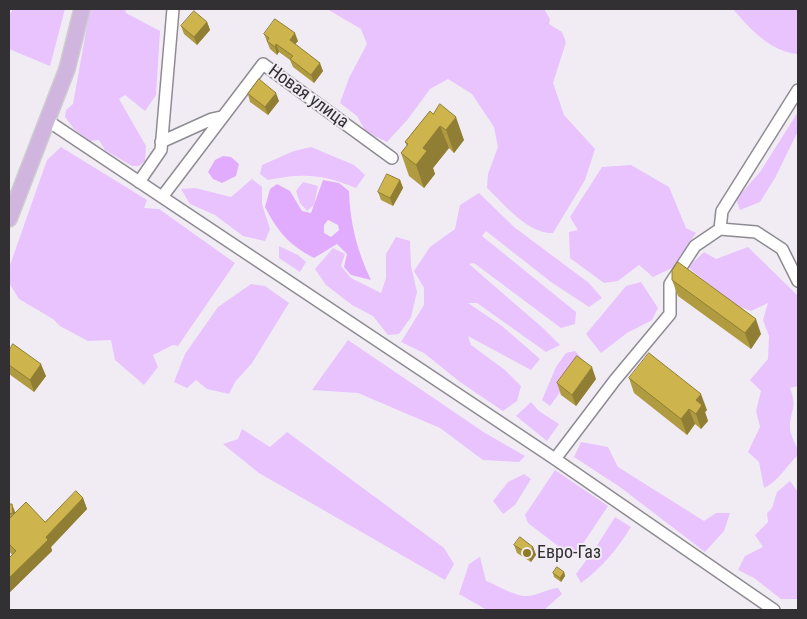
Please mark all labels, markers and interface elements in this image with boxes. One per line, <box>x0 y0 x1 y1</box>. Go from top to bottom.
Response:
street label: Новая улица <box>264 61 352 133</box>
place label: Евро-Газ <box>537 542 601 564</box>
marker: Евро-Газ <box>521 547 533 559</box>

